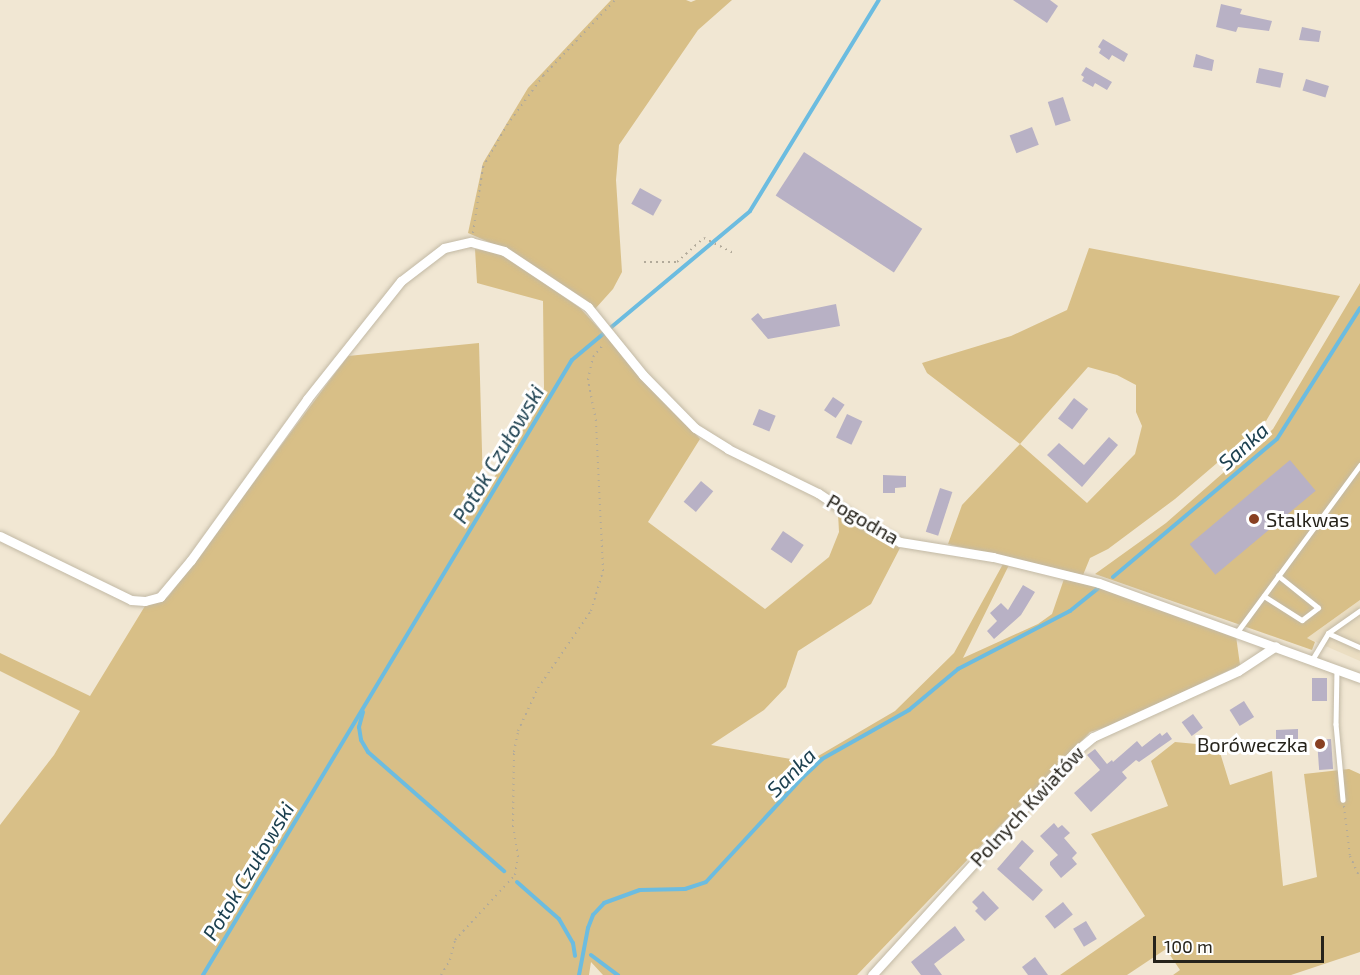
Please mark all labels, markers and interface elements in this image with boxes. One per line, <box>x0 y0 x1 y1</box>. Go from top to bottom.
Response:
water label: Potok Czułowski <box>447 380 549 528</box>
water label: Sanka <box>1213 417 1273 475</box>
street label: Pogodna <box>823 489 903 549</box>
place label: Stalkwas <box>1266 507 1349 531</box>
marker: Stalkwas <box>1247 512 1261 526</box>
place label: Boróweczka <box>1197 732 1308 756</box>
marker: Boróweczka <box>1313 737 1327 751</box>
street label: Polnych Kwiatów <box>965 741 1089 871</box>
water label: Sanka <box>761 742 821 802</box>
water label: Potok Czułowski <box>197 797 299 945</box>
scale bar <box>1156 924 1327 962</box>
text: 100 m <box>1164 935 1213 957</box>

